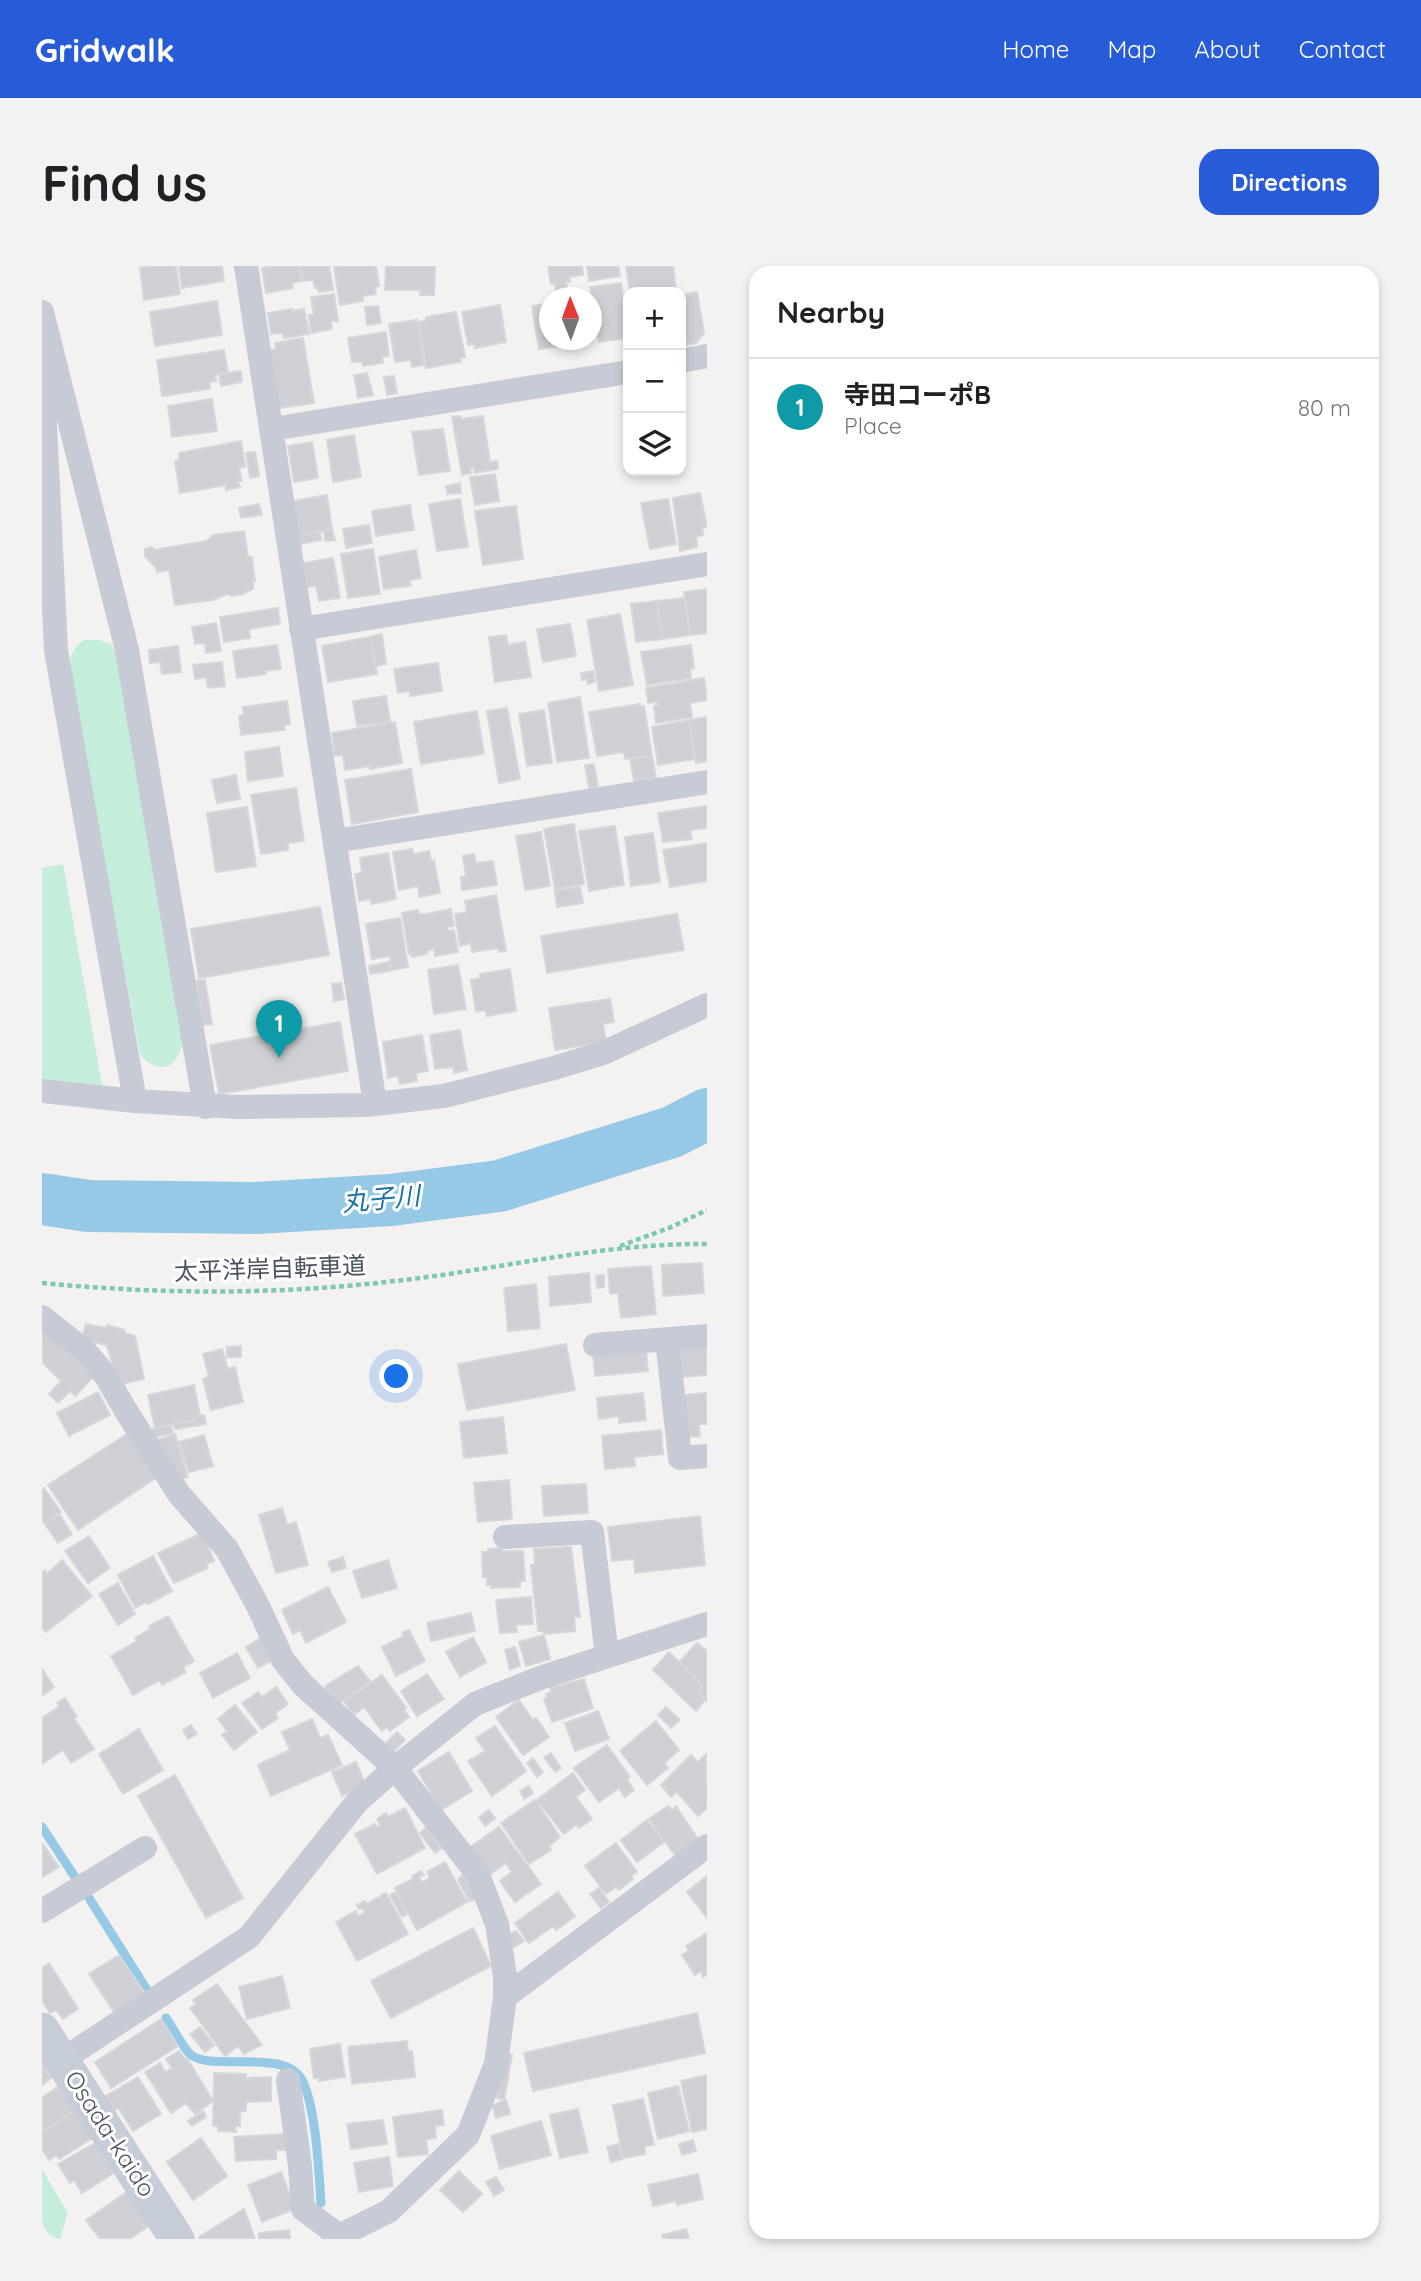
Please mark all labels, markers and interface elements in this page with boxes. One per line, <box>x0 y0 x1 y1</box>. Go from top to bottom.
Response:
text: Gridwalk <box>35 29 175 70</box>
text: Home <box>1002 34 1069 64</box>
text: Map <box>1107 34 1156 64</box>
text: About <box>1194 34 1261 64</box>
text: Contact <box>1299 34 1386 64</box>
button: Directions <box>1199 149 1379 215</box>
text: Find us <box>42 152 207 213</box>
north arrow <box>539 287 602 350</box>
map controls <box>623 287 686 476</box>
button: + <box>623 287 686 350</box>
text: Nearby <box>777 293 885 331</box>
button: − <box>623 350 686 413</box>
text: 寺田コーポB <box>844 378 991 411</box>
text: 1 <box>796 393 804 422</box>
text: 80 m <box>1298 393 1351 422</box>
text: Place <box>844 411 902 440</box>
button: layers <box>623 413 686 476</box>
pin: 1 <box>256 1000 302 1058</box>
water label: 丸子川 <box>341 1178 424 1218</box>
street label: 太平洋岸自転車道 <box>174 1250 366 1286</box>
your location <box>379 1359 413 1393</box>
street label: Osada-kaido <box>59 2065 163 2202</box>

